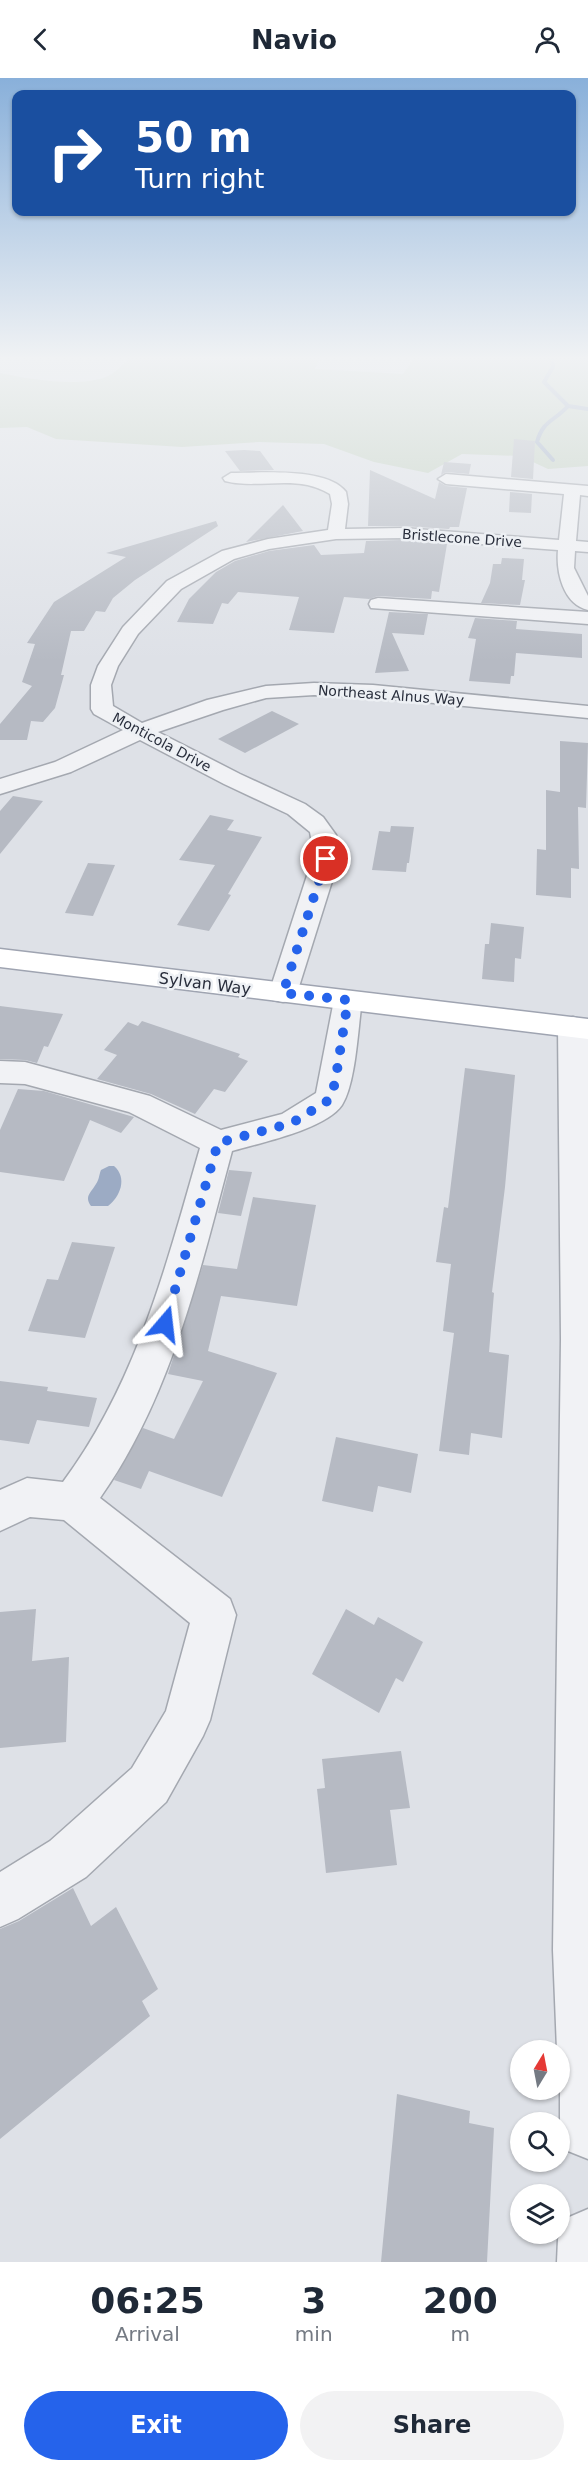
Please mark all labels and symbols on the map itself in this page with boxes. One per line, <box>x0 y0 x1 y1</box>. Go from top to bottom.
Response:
street label: Bristlecone Drive <box>402 526 522 550</box>
street label: Northeast Alnus Way <box>317 682 465 708</box>
street label: Monticola Drive <box>110 709 214 775</box>
pin <box>300 833 351 884</box>
street label: Sylvan Way <box>158 968 252 999</box>
position arrow <box>133 1292 197 1356</box>
north arrow <box>510 2040 570 2100</box>

